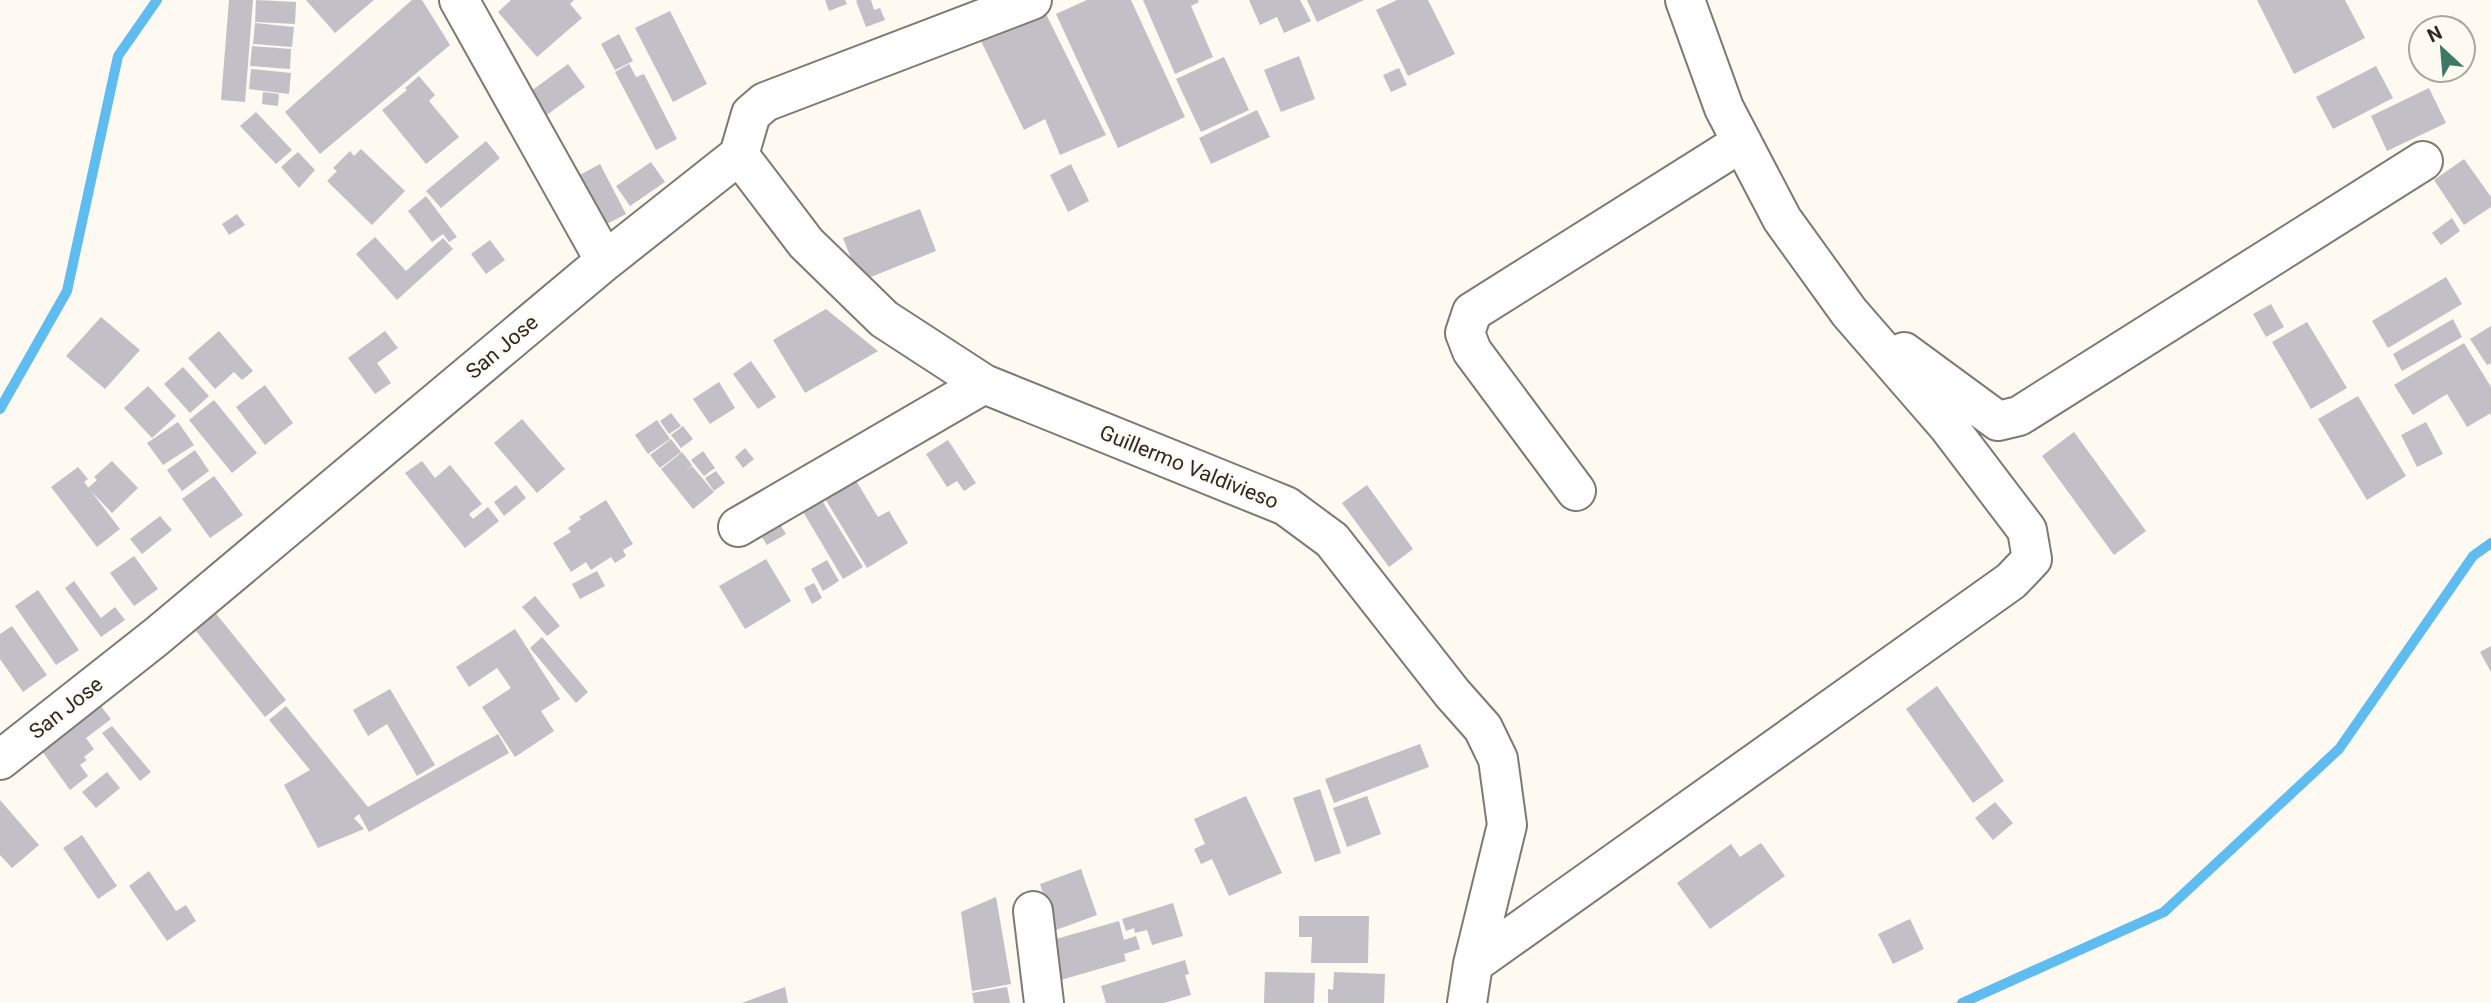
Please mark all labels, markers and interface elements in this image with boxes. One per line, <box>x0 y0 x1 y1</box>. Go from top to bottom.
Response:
north arrow <box>2407 14 2477 84</box>
text: N <box>2424 21 2446 47</box>
street label: San Jose <box>461 310 543 384</box>
street label: Guillermo Valdivieso <box>1096 420 1282 514</box>
street label: San Jose <box>25 672 107 744</box>

